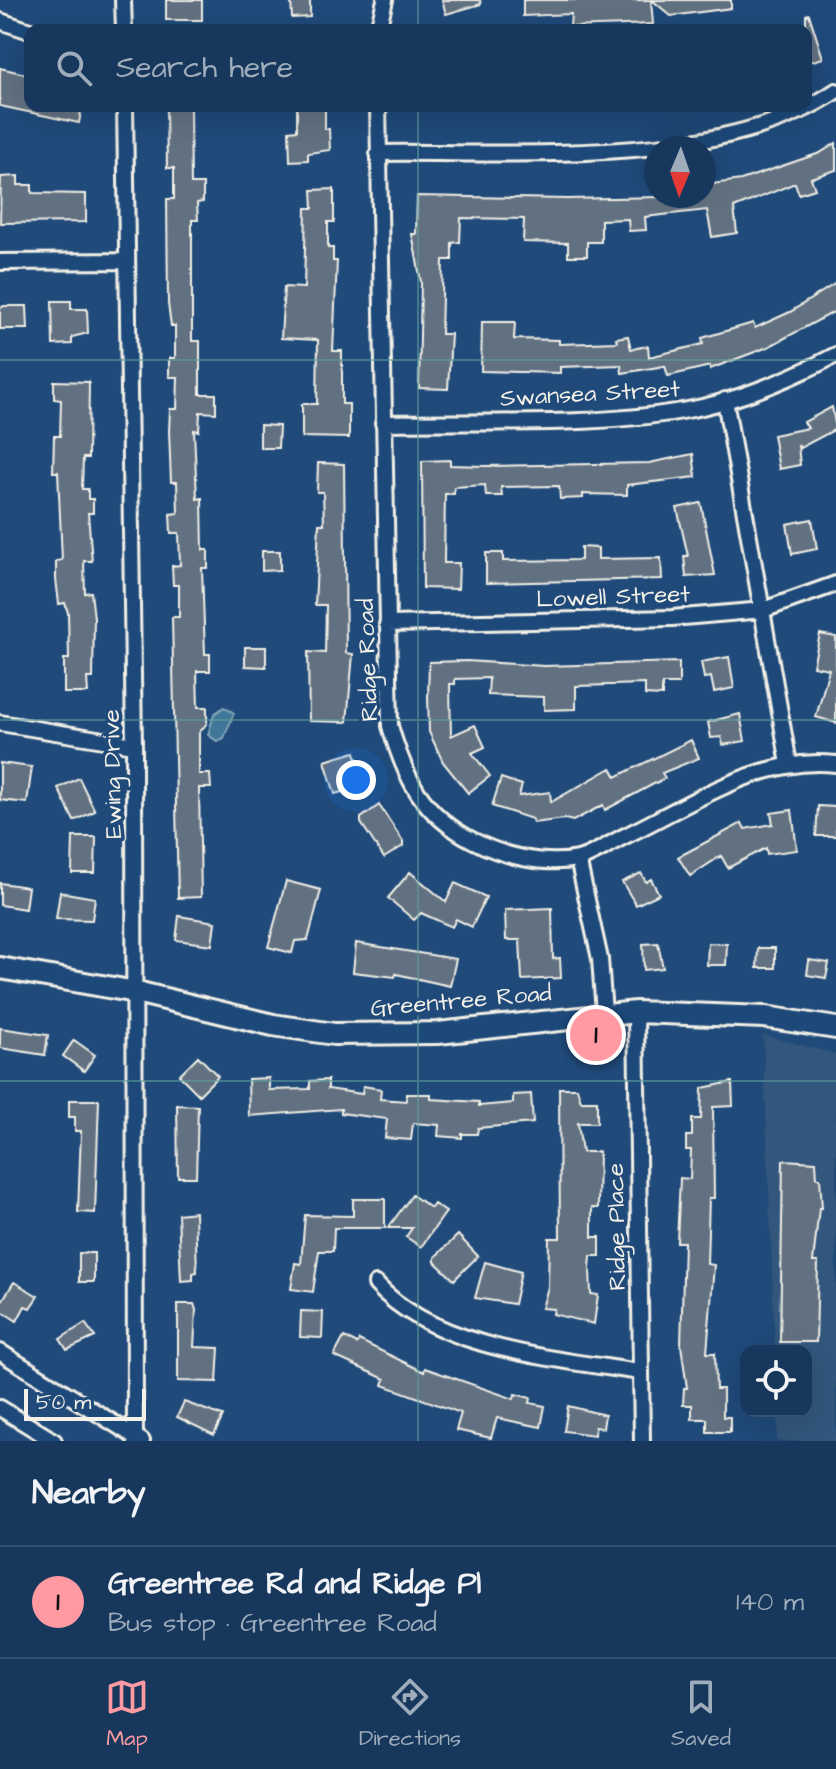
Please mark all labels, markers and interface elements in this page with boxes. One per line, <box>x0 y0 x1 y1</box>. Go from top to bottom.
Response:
search box <box>24 24 812 112</box>
icon: search <box>52 46 96 90</box>
text: Search here <box>116 47 293 89</box>
north arrow <box>644 136 716 208</box>
street label: Swansea Street <box>499 372 681 416</box>
street label: Lowell Street <box>536 577 691 617</box>
street label: Ridge Road <box>349 598 388 722</box>
street label: Ewing Drive <box>95 709 132 839</box>
your location <box>336 760 376 800</box>
street label: Greentree Road <box>369 976 553 1026</box>
pin: 1 <box>570 1005 622 1065</box>
street label: Ridge Place <box>599 1163 636 1291</box>
map controls <box>740 1345 812 1417</box>
button: locate <box>740 1345 812 1417</box>
scale bar <box>24 1385 146 1421</box>
text: 50 m <box>36 1387 91 1418</box>
text: Nearby <box>32 1469 146 1517</box>
text: Greentree Rd and Ridge Pl <box>108 1563 481 1605</box>
text: 1 <box>56 1584 60 1620</box>
text: 140 m <box>736 1584 804 1620</box>
text: Bus stop · Greentree Road <box>108 1605 437 1641</box>
tab: Map <box>105 1675 149 1754</box>
tab: Directions <box>359 1675 461 1754</box>
tab: Saved <box>671 1675 731 1754</box>

